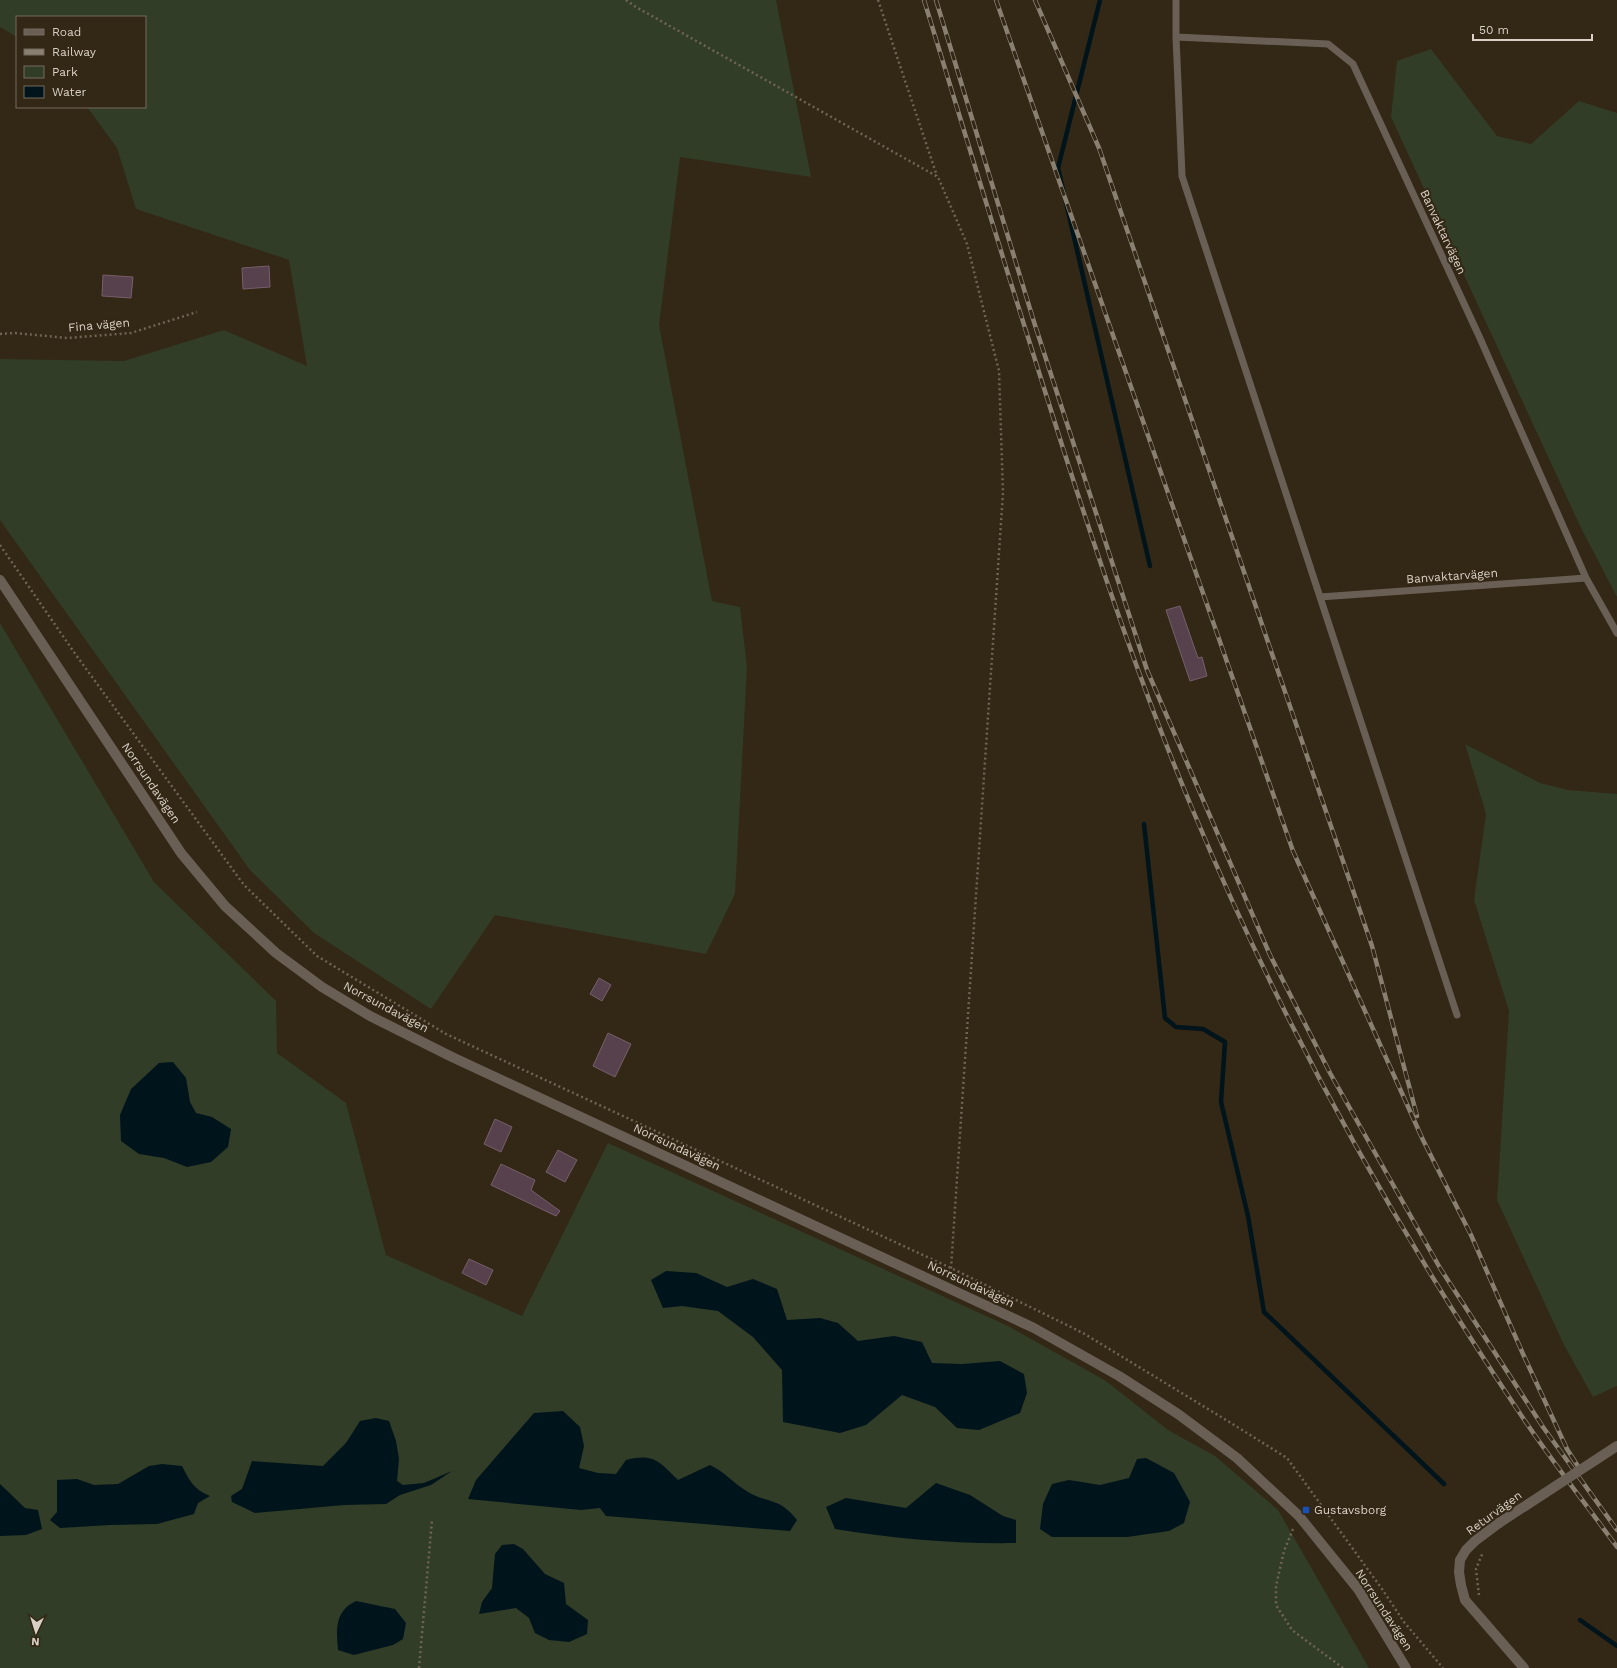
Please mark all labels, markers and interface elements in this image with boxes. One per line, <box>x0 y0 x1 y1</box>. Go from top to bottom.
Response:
legend <box>16 16 146 108</box>
scale bar <box>1473 16 1592 42</box>
text: 50 m <box>1479 23 1509 37</box>
text: Road <box>52 25 81 39</box>
text: Railway <box>52 45 97 59</box>
text: Park <box>52 65 78 79</box>
text: Water <box>52 85 87 99</box>
street label: Banvaktarvägen <box>1417 187 1469 277</box>
street label: Fina vägen <box>68 315 130 335</box>
street label: Banvaktarvägen <box>1406 566 1498 586</box>
street label: Norrsundavägen <box>119 740 183 826</box>
street label: Norrsundavägen <box>341 979 431 1035</box>
street label: Norrsundavägen <box>631 1121 723 1173</box>
street label: Norrsundavägen <box>925 1258 1017 1310</box>
street label: Returvägen <box>1463 1488 1525 1538</box>
place label: Gustavsborg <box>1314 1503 1387 1517</box>
marker: Gustavsborg <box>1301 1505 1311 1515</box>
street label: Norrsundavägen <box>1352 1567 1416 1653</box>
north arrow <box>16 1612 56 1652</box>
text: N <box>31 1635 40 1648</box>

